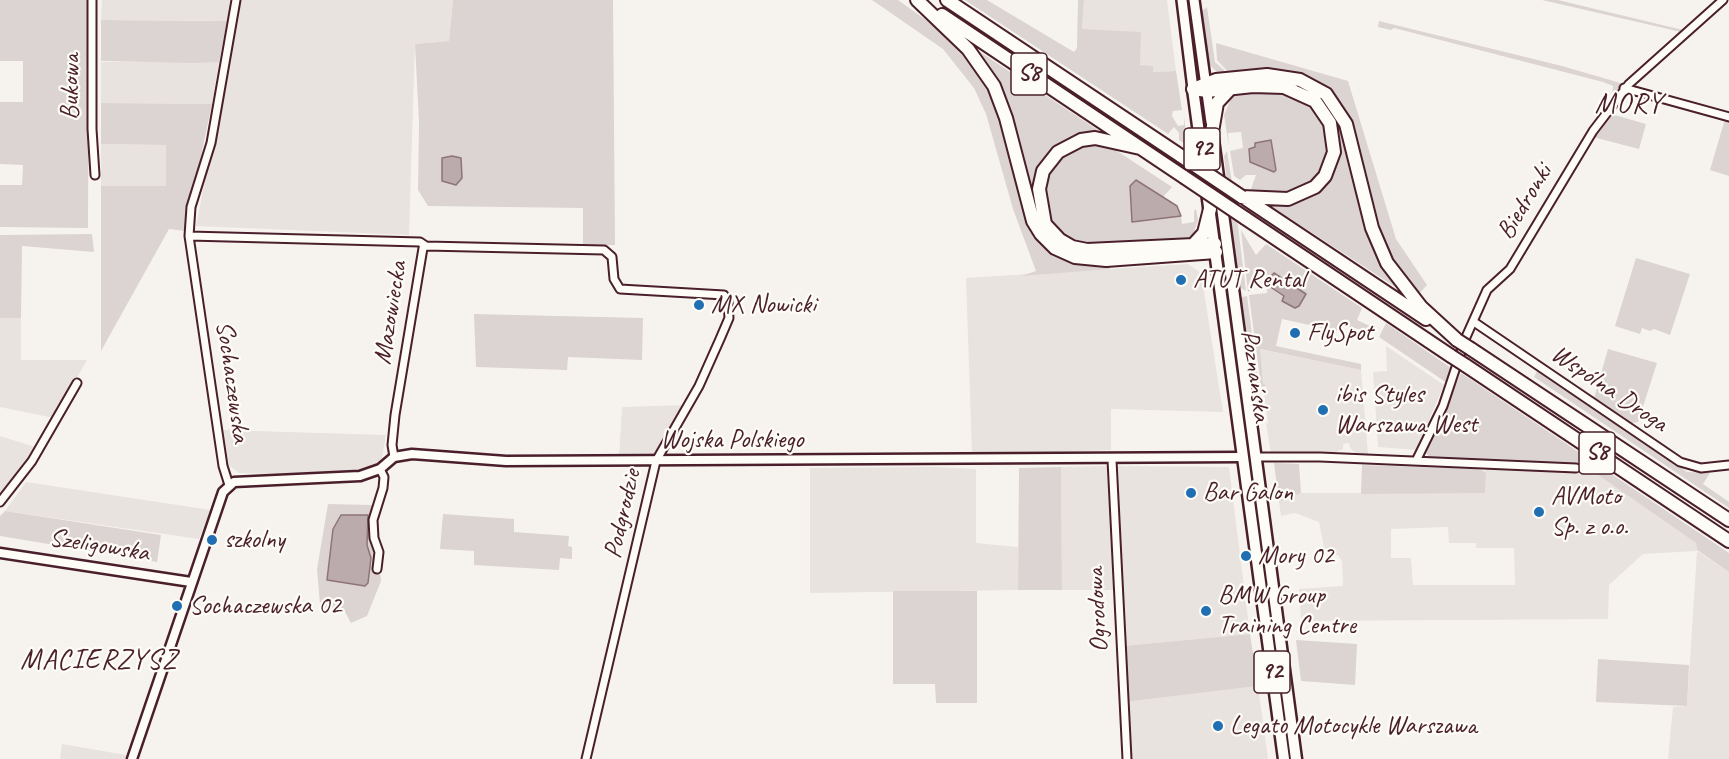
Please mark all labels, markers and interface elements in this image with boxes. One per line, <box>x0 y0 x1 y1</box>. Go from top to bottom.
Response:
road number: S8 <box>1011 53 1047 95</box>
street label: Bukowa <box>55 54 87 120</box>
district label: MORY <box>1596 88 1662 122</box>
road number: 92 <box>1184 128 1220 170</box>
street label: Biedronki <box>1490 159 1560 245</box>
street label: Mazowiecka <box>367 259 415 367</box>
place label: ATUT Rental <box>1193 264 1305 296</box>
marker: ATUT Rental <box>1174 273 1188 287</box>
place label: MX Nowicki <box>711 289 816 321</box>
marker: MX Nowicki <box>692 298 706 312</box>
place label: FlySpot <box>1307 317 1373 349</box>
street label: Sochaczewska <box>208 319 256 445</box>
marker: FlySpot <box>1288 326 1302 340</box>
street label: Poznańska <box>1233 328 1277 424</box>
street label: Wspólna Droga <box>1545 339 1673 439</box>
place label: ibis Styles Warszawa West <box>1335 379 1477 440</box>
marker: ibis Styles Warszawa West <box>1316 403 1330 417</box>
street label: Wojska Polskiego <box>660 424 804 456</box>
road number: S8 <box>1579 432 1615 474</box>
street label: Podgrodzie <box>598 467 648 561</box>
place label: Bar Galon <box>1203 477 1293 509</box>
place label: AVMoto Sp. z o.o. <box>1551 481 1628 542</box>
marker: Bar Galon <box>1184 486 1198 500</box>
marker: AVMoto Sp. z o.o. <box>1532 505 1546 519</box>
street label: Szeligowska <box>47 523 151 569</box>
place label: szkolny <box>224 524 285 556</box>
marker: szkolny <box>205 533 219 547</box>
place label: Mory 02 <box>1258 540 1334 572</box>
marker: Mory 02 <box>1239 549 1253 563</box>
street label: Ogrodowa <box>1080 567 1116 653</box>
place label: BMW Group Training Centre <box>1218 580 1356 642</box>
place label: Sochaczewska 02 <box>189 590 341 622</box>
marker: Sochaczewska 02 <box>170 599 184 613</box>
marker: BMW Group Training Centre <box>1199 604 1213 618</box>
district label: MACIERZYSZ <box>20 644 178 678</box>
road number: 92 <box>1254 651 1290 693</box>
place label: Legato Motocykle Warszawa <box>1230 710 1477 742</box>
marker: Legato Motocykle Warszawa <box>1211 719 1225 733</box>

